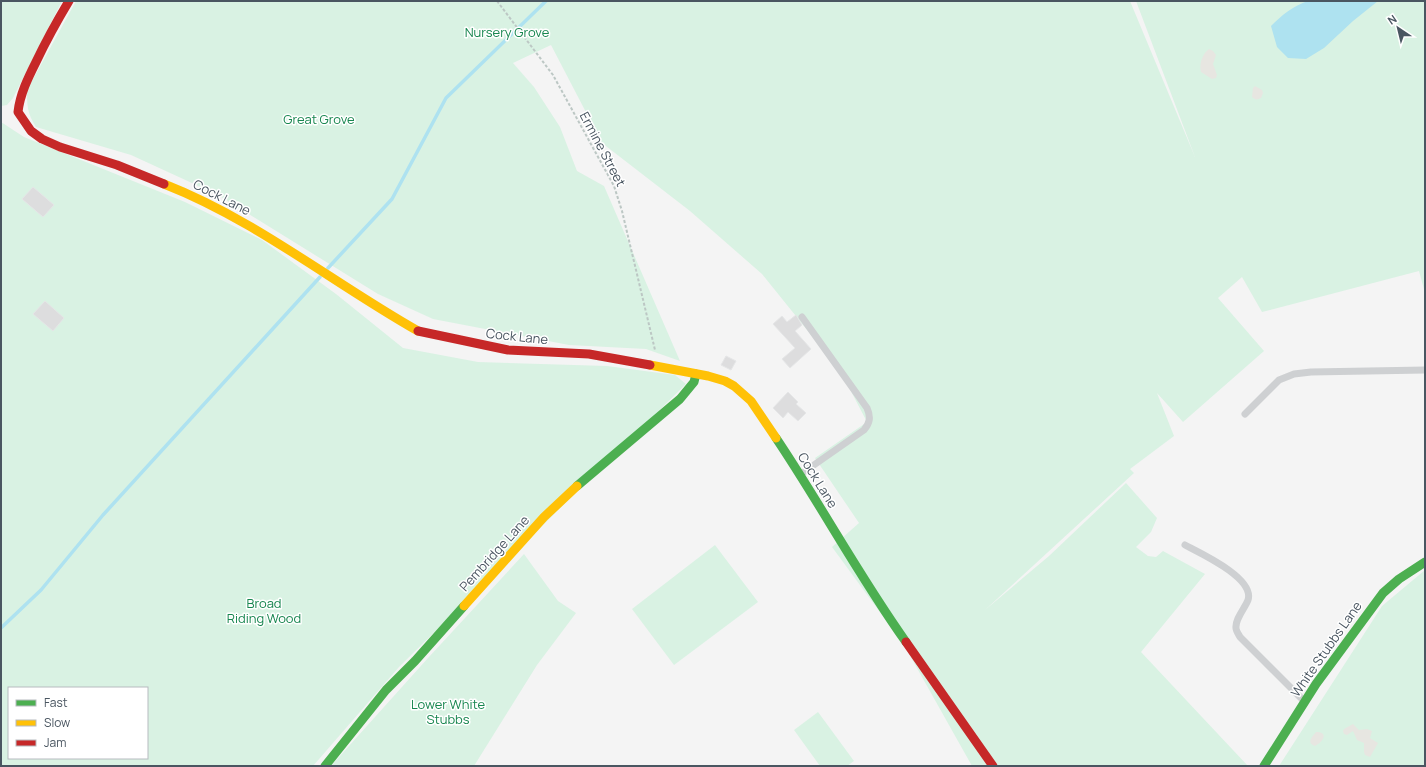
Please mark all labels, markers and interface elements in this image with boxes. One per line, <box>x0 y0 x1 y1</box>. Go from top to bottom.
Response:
north arrow <box>1378 8 1418 48</box>
text: N <box>1384 11 1400 28</box>
park label: Nursery Grove <box>465 23 550 41</box>
street label: Ermine Street <box>576 108 630 190</box>
park label: Great Grove <box>283 110 355 128</box>
street label: Cock Lane <box>190 175 254 219</box>
street label: Cock Lane <box>485 324 549 348</box>
street label: Cock Lane <box>794 449 842 512</box>
street label: Pembridge Lane <box>455 511 533 595</box>
park label: Broad Riding Wood <box>227 594 301 627</box>
street label: White Stubbs Lane <box>1286 597 1366 700</box>
legend <box>8 687 148 759</box>
text: Fast <box>44 694 68 711</box>
park label: Lower White Stubbs <box>411 695 485 728</box>
text: Slow <box>44 714 70 731</box>
text: Jam <box>44 734 66 751</box>

